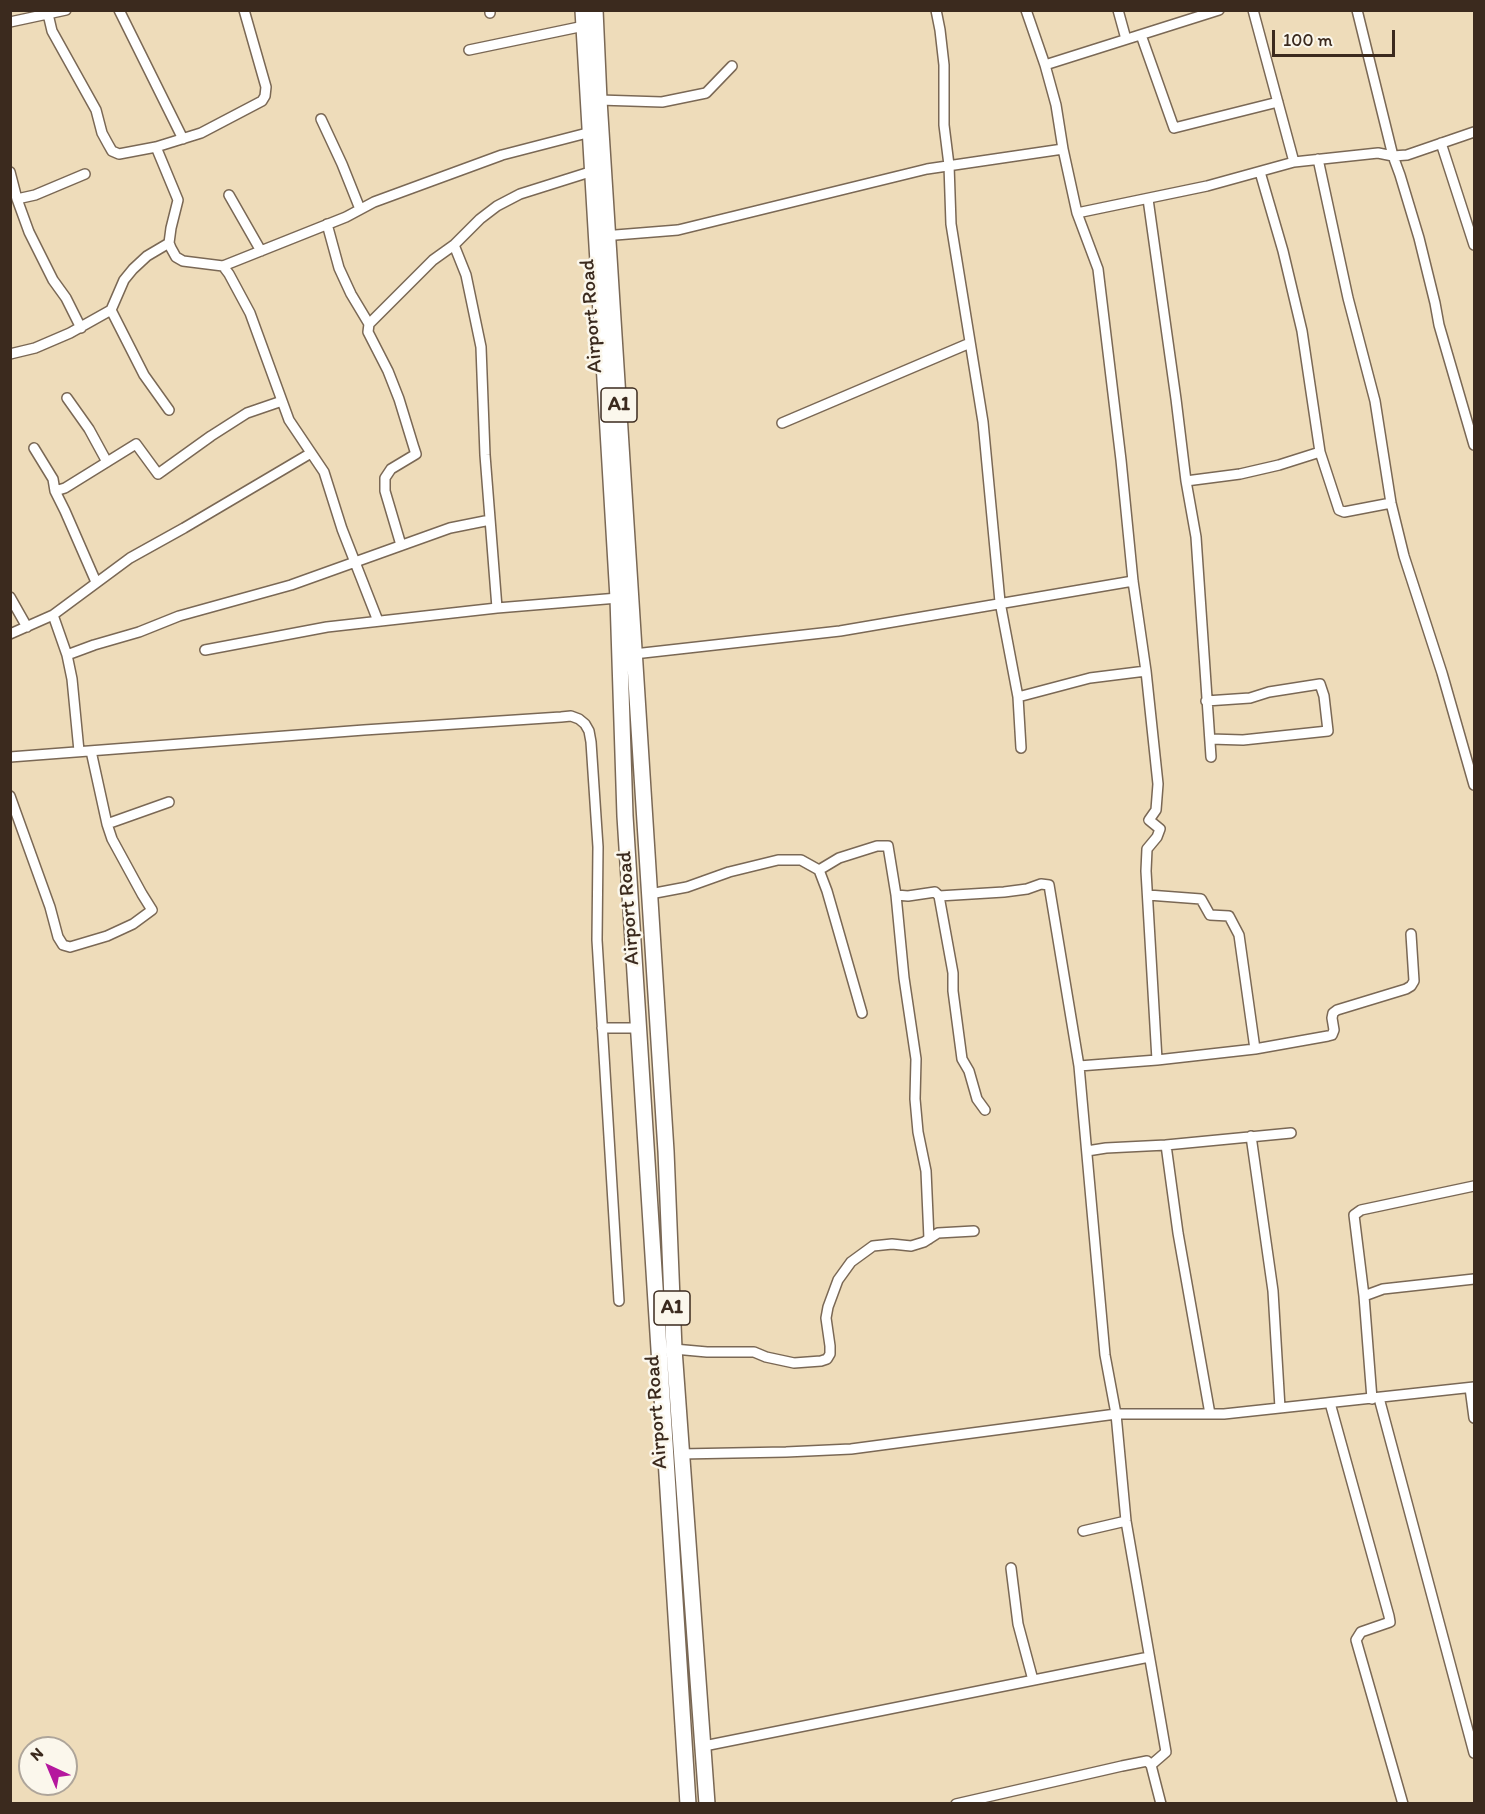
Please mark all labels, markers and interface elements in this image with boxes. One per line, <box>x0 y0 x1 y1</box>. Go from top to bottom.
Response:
scale bar <box>1275 18 1398 56</box>
text: 100 m <box>1283 29 1333 51</box>
street label: Airport Road <box>575 258 609 374</box>
road number: A1 <box>601 388 637 422</box>
street label: Airport Road <box>612 850 646 966</box>
road number: A1 <box>654 1291 690 1325</box>
street label: Airport Road <box>640 1354 674 1470</box>
north arrow <box>18 1736 78 1796</box>
text: N <box>26 1744 47 1765</box>

